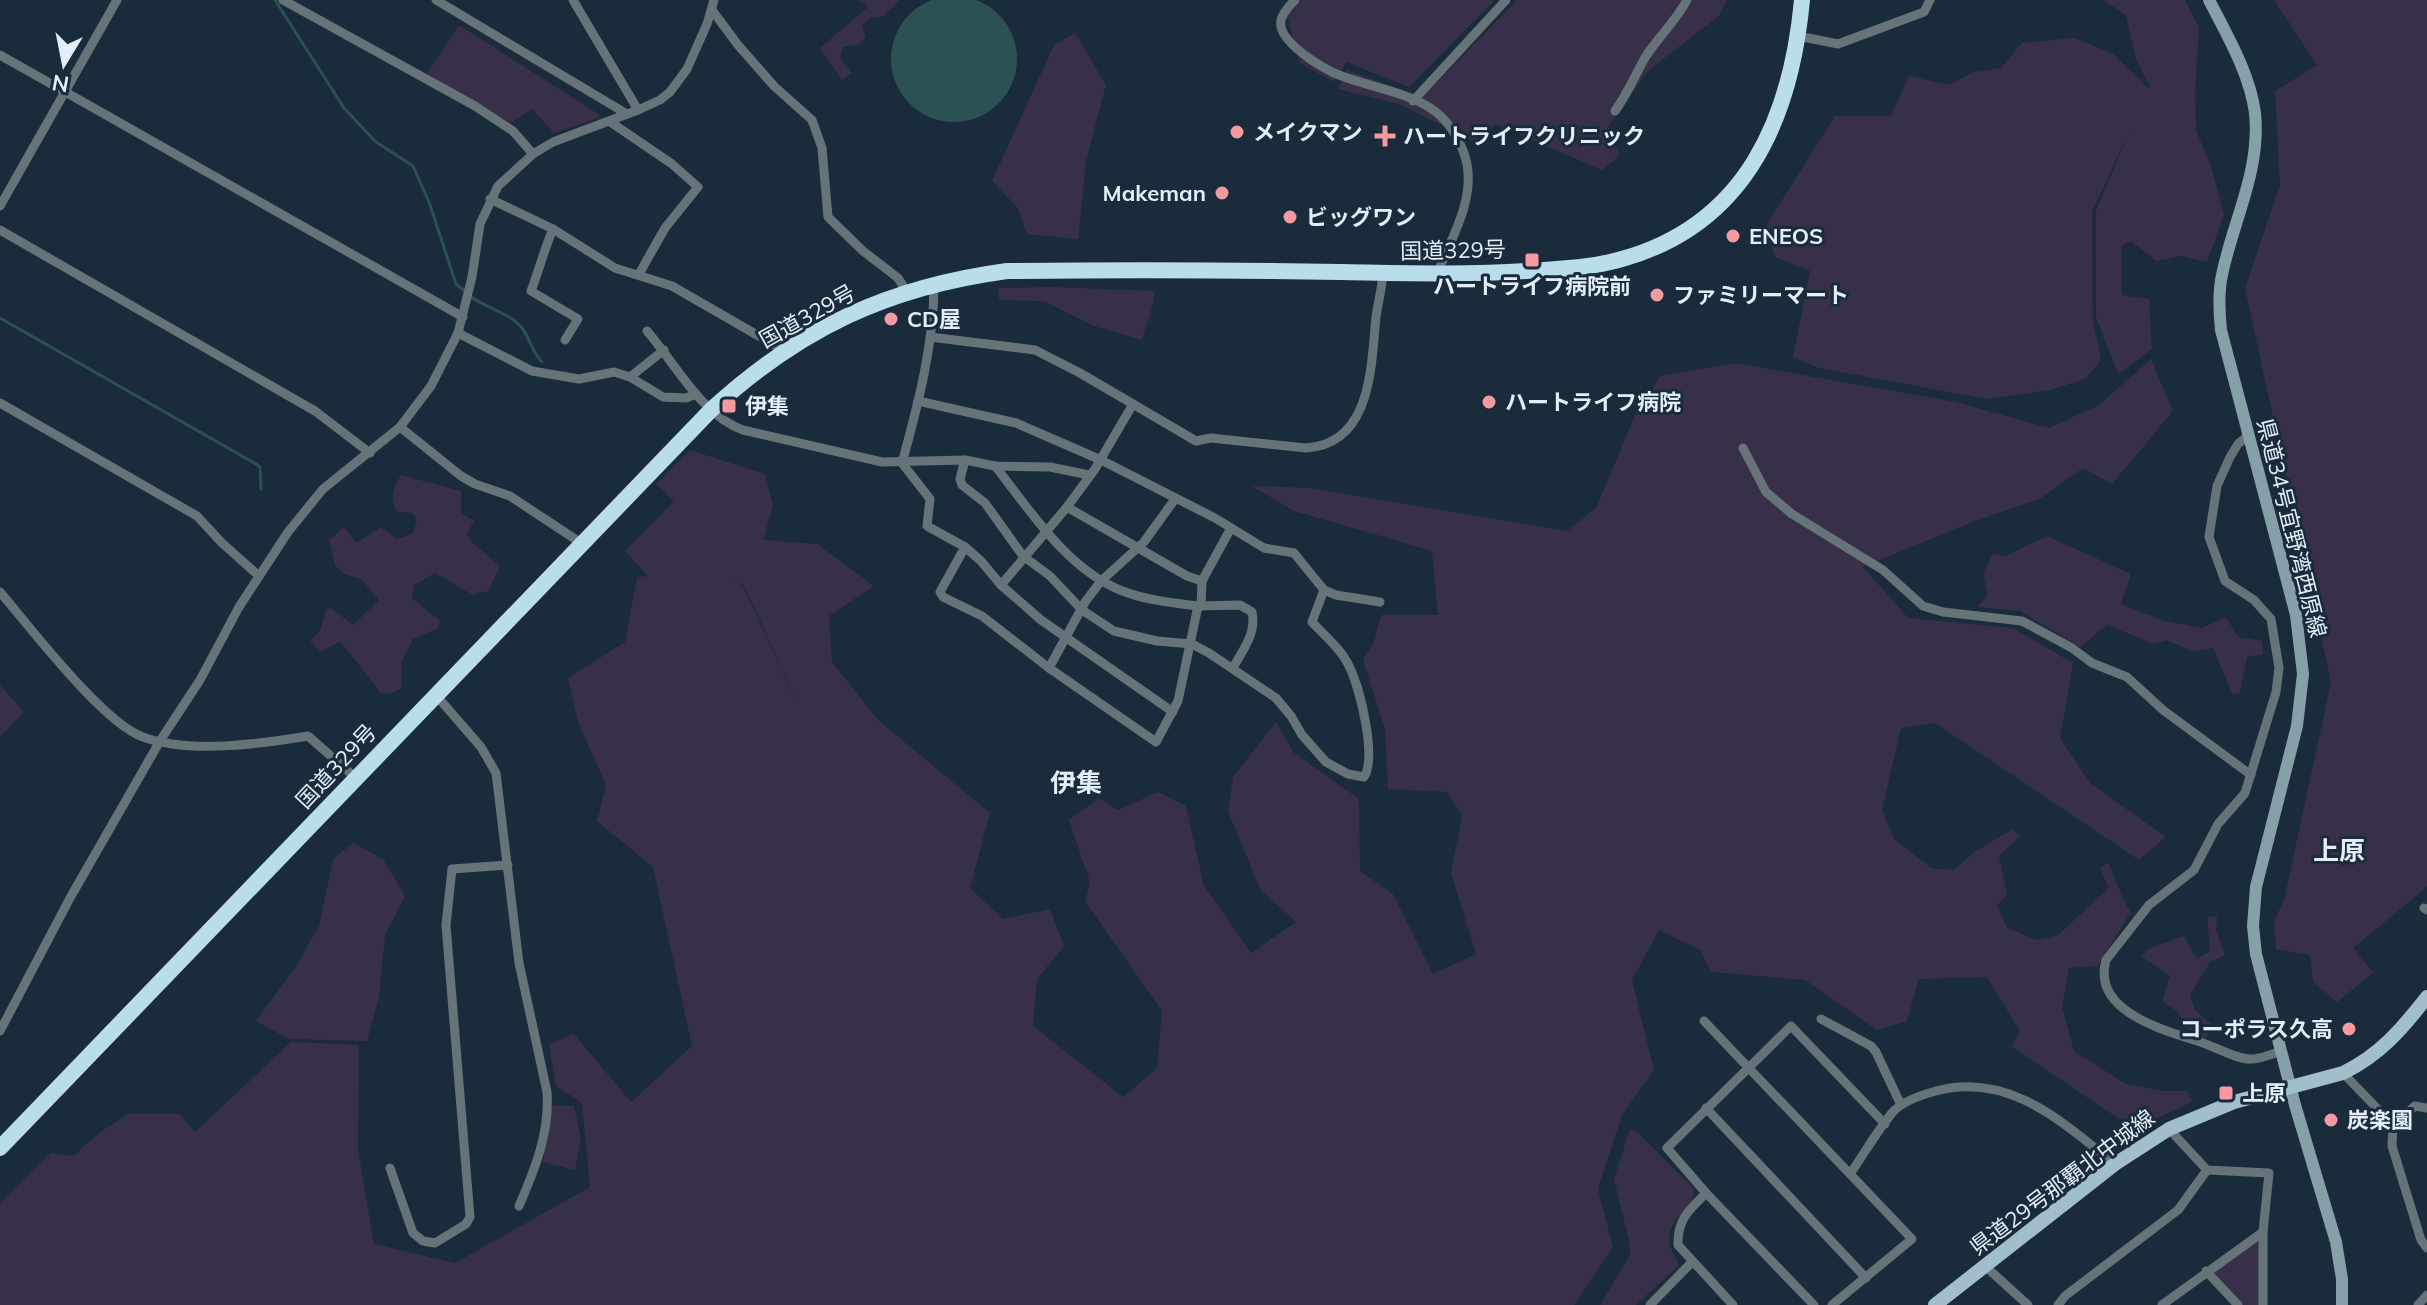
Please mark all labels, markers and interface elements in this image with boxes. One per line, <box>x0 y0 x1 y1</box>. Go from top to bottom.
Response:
north arrow <box>24 24 104 104</box>
text: N <box>50 68 71 99</box>
place label: メイクマン <box>1253 118 1363 146</box>
place label: ハートライフクリニック <box>1403 122 1645 150</box>
marker: メイクマン <box>1228 123 1246 141</box>
marker: ハートライフクリニック <box>1374 125 1396 147</box>
place label: Makeman <box>1103 179 1206 207</box>
marker: Makeman <box>1213 184 1231 202</box>
place label: ビッグワン <box>1306 203 1416 231</box>
marker: ビッグワン <box>1281 208 1299 226</box>
place label: ENEOS <box>1749 222 1823 250</box>
marker: ENEOS <box>1724 227 1742 245</box>
street label: 国道329号 <box>1400 235 1506 265</box>
marker: ハートライフ病院前 <box>1523 251 1541 269</box>
place label: ハートライフ病院前 <box>1433 272 1631 300</box>
street label: 国道329号 <box>754 278 860 354</box>
place label: ファミリーマート <box>1673 281 1849 309</box>
marker: ファミリーマート <box>1648 286 1666 304</box>
place label: CD屋 <box>907 305 961 333</box>
marker: CD屋 <box>882 310 900 328</box>
place label: ハートライフ病院 <box>1505 388 1681 416</box>
place label: 伊集 <box>745 392 789 420</box>
marker: ハートライフ病院 <box>1480 393 1498 411</box>
marker: 伊集 <box>720 397 738 415</box>
street label: 県道34号宜野湾西原線 <box>2251 416 2333 640</box>
street label: 国道329号 <box>290 718 382 814</box>
district label: 伊集 <box>1050 766 1102 799</box>
district label: 上原 <box>2313 834 2365 867</box>
place label: コーポラス久高 <box>2179 1015 2333 1043</box>
marker: コーポラス久高 <box>2340 1020 2358 1038</box>
place label: 上原 <box>2242 1079 2286 1107</box>
marker: 上原 <box>2217 1084 2235 1102</box>
street label: 県道29号那覇北中城線 <box>1964 1103 2160 1261</box>
place label: 炭楽園 <box>2347 1106 2413 1134</box>
marker: 炭楽園 <box>2322 1111 2340 1129</box>

